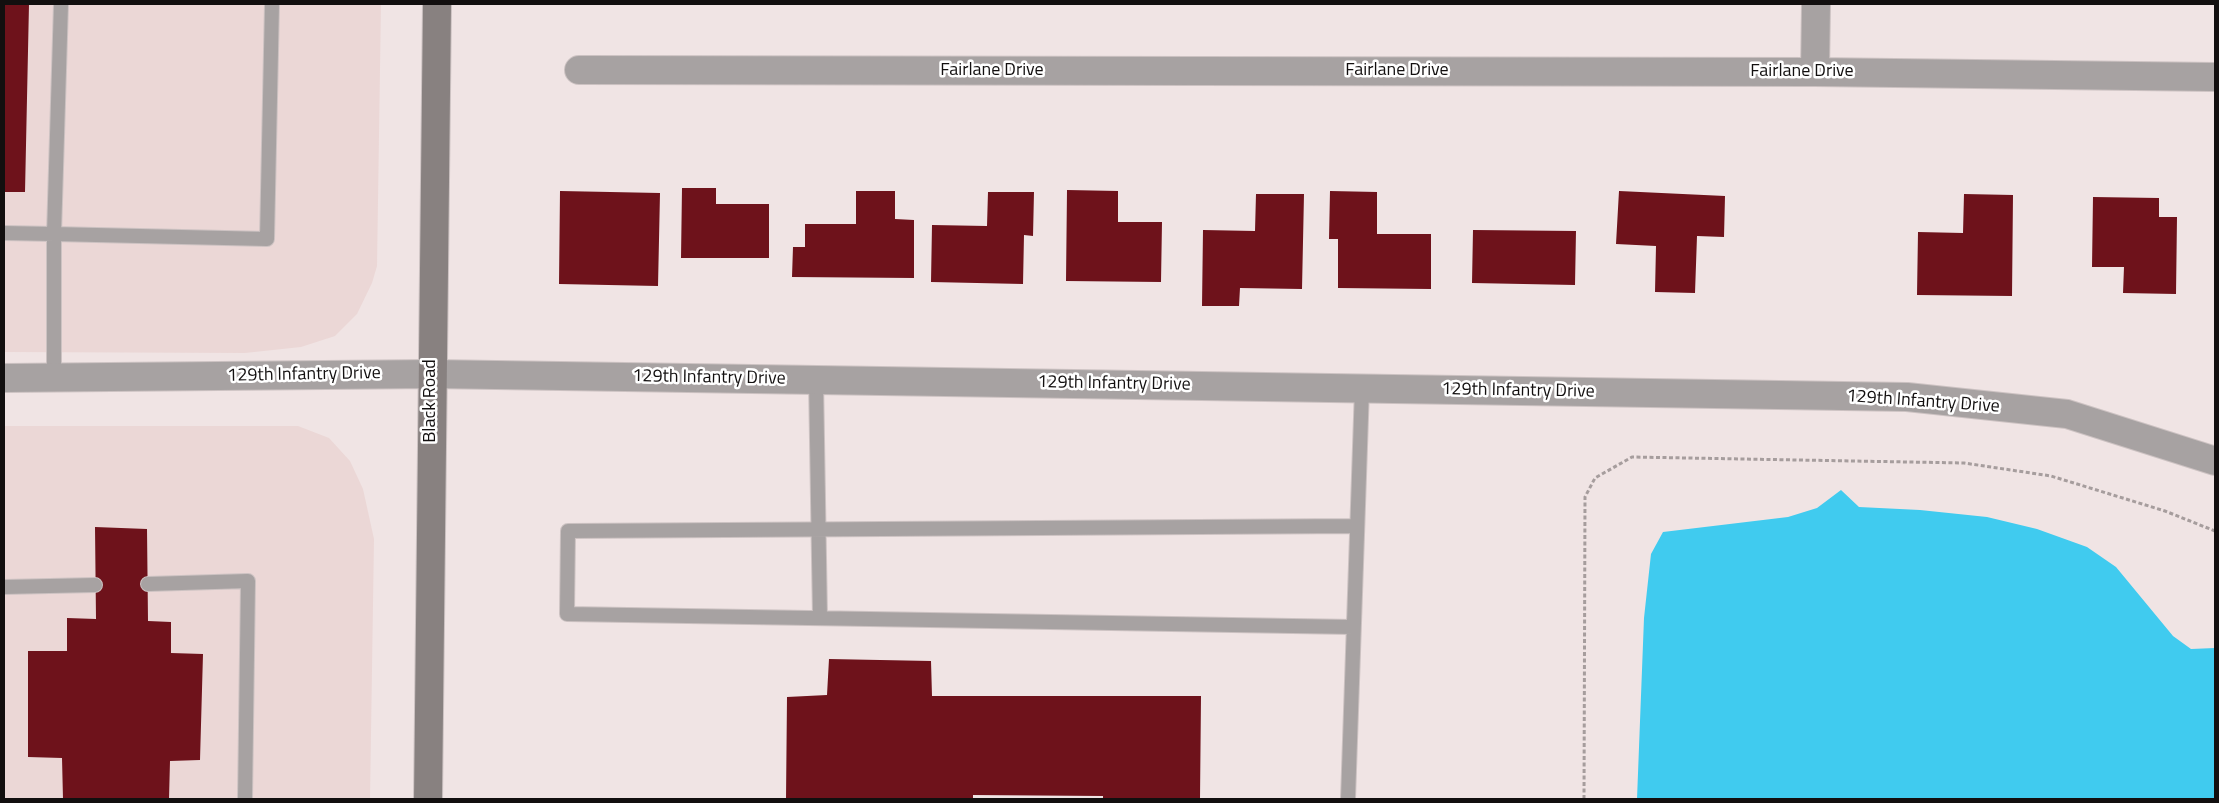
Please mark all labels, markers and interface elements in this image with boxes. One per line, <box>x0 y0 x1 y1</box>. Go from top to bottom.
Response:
street label: Fairlane Drive <box>940 60 1044 82</box>
street label: Fairlane Drive <box>1345 60 1449 82</box>
street label: Fairlane Drive <box>1750 61 1854 83</box>
street label: Black Road <box>420 359 442 443</box>
street label: 129th Infantry Drive <box>227 363 381 387</box>
street label: 129th Infantry Drive <box>632 366 786 390</box>
street label: 129th Infantry Drive <box>1037 372 1191 396</box>
street label: 129th Infantry Drive <box>1441 379 1595 403</box>
street label: 129th Infantry Drive <box>1846 386 2000 418</box>

